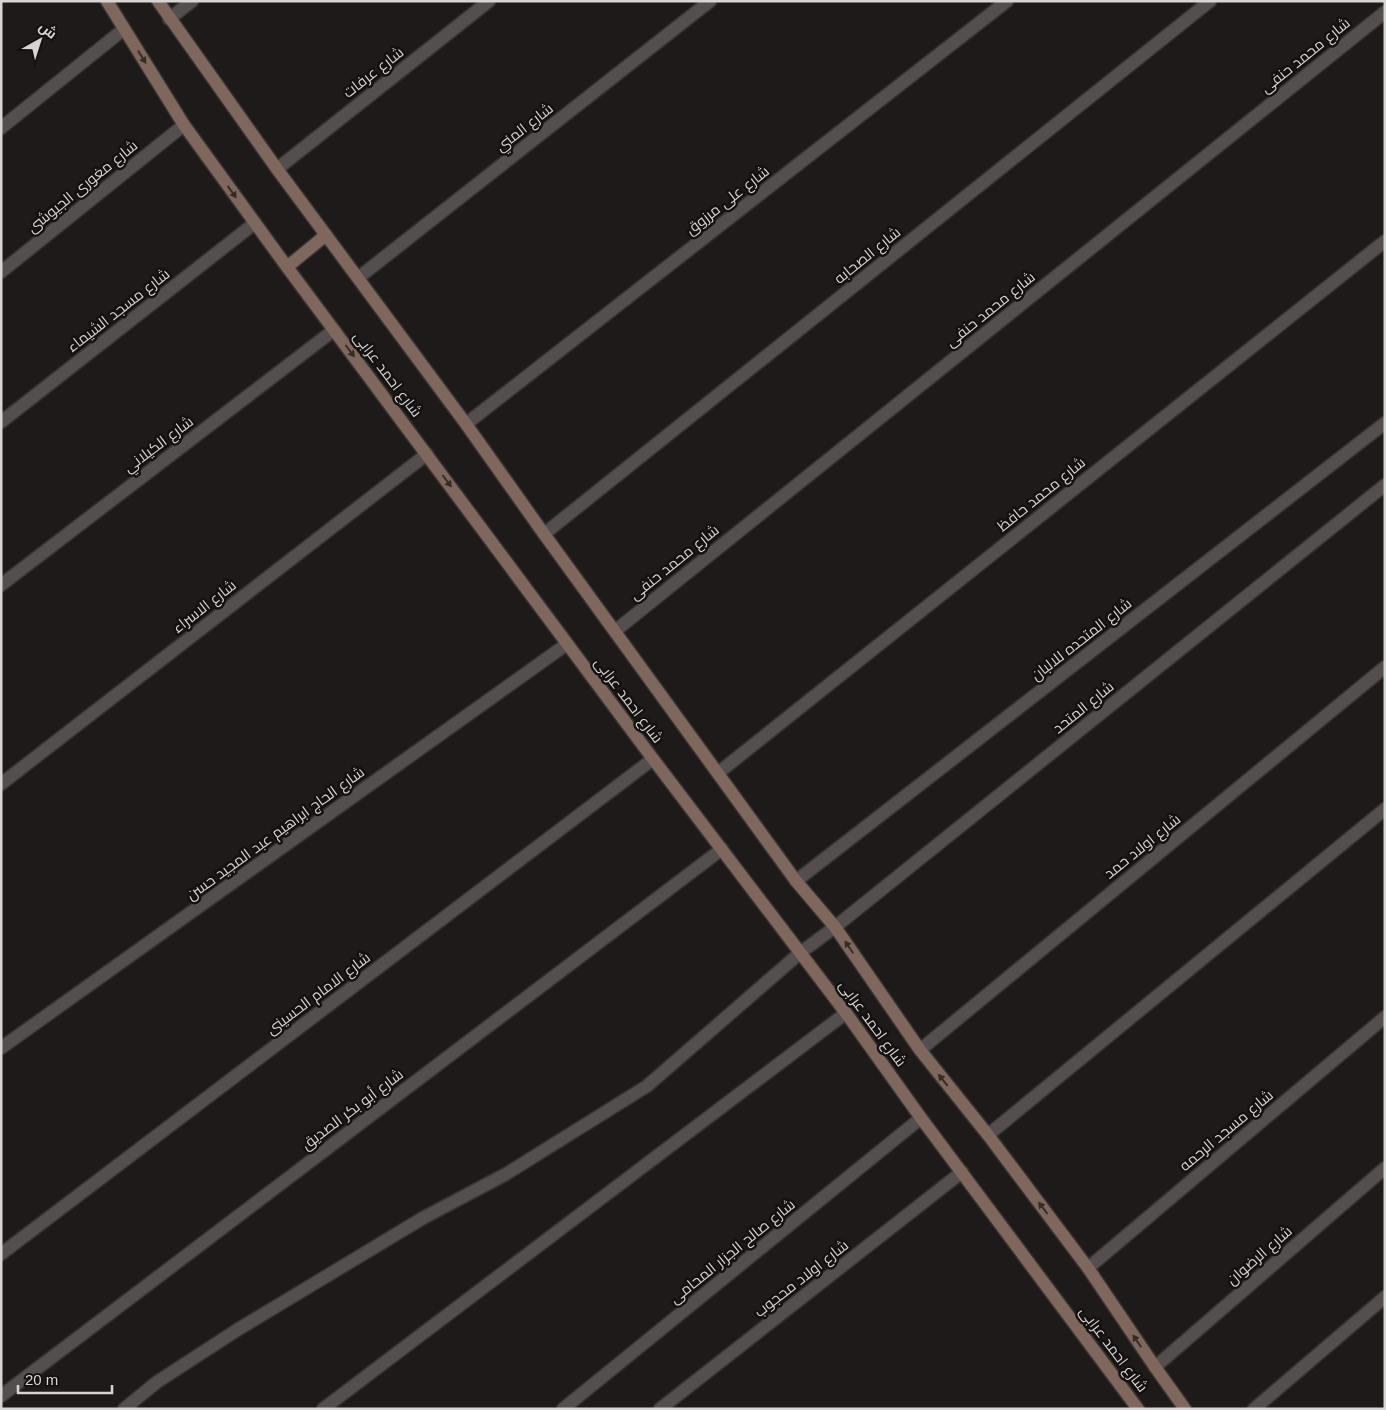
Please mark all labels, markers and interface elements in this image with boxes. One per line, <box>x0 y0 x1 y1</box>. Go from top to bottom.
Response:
street label: شارع محمد حنفى <box>1257 14 1355 98</box>
north arrow <box>15 15 65 65</box>
text: ش <box>36 18 60 43</box>
street label: شارع عرفات <box>339 43 408 103</box>
one-way arrow <box>137 51 146 64</box>
street label: شارع المني <box>492 99 559 158</box>
street label: شارع مغورى الجيوشى <box>23 136 143 238</box>
street label: شارع على مرزوق <box>682 162 774 240</box>
one-way arrow <box>227 185 238 198</box>
street label: شارع الصحابه <box>830 223 905 289</box>
street label: شارع مسجد الشيماء <box>63 265 174 358</box>
street label: شارع محمد حنفى <box>942 268 1040 352</box>
street label: شارع احمد عرابى <box>348 328 426 422</box>
one-way arrow <box>345 344 355 358</box>
street label: شارع الكيلاني <box>120 412 199 479</box>
street label: شارع محمد حافظ <box>994 453 1090 537</box>
one-way arrow <box>442 474 452 488</box>
street label: شارع محمد حنفى <box>626 521 724 605</box>
street label: شارع الاسراء <box>169 576 241 638</box>
street label: شارع المتحده للالبان <box>1027 594 1137 686</box>
street label: شارع احمد عرابى <box>589 654 667 748</box>
street label: شارع المتحد <box>1049 677 1119 739</box>
street label: شارع الحاج ابراهيم عبد المجيد حسن <box>183 763 369 906</box>
street label: شارع اولاد حمد <box>1101 810 1185 884</box>
one-way arrow <box>844 941 854 954</box>
street label: شارع الامام الحسينى <box>263 948 375 1040</box>
street label: شارع احمد عرابى <box>834 977 910 1071</box>
street label: شارع أبو بكر الصديق <box>297 1064 408 1155</box>
one-way arrow <box>938 1073 949 1086</box>
street label: شارع مسجد الرحمه <box>1176 1086 1278 1176</box>
street label: شارع صالح الجزار المحامى <box>666 1195 800 1309</box>
one-way arrow <box>1038 1201 1048 1215</box>
street label: شارع الرضوان <box>1223 1222 1297 1290</box>
street label: شارع اولاد محجوب <box>751 1236 853 1322</box>
street label: شارع احمد عرابى <box>1074 1303 1152 1397</box>
one-way arrow <box>1132 1334 1142 1347</box>
scale bar <box>18 1362 111 1394</box>
text: 20 m <box>25 1371 58 1388</box>

